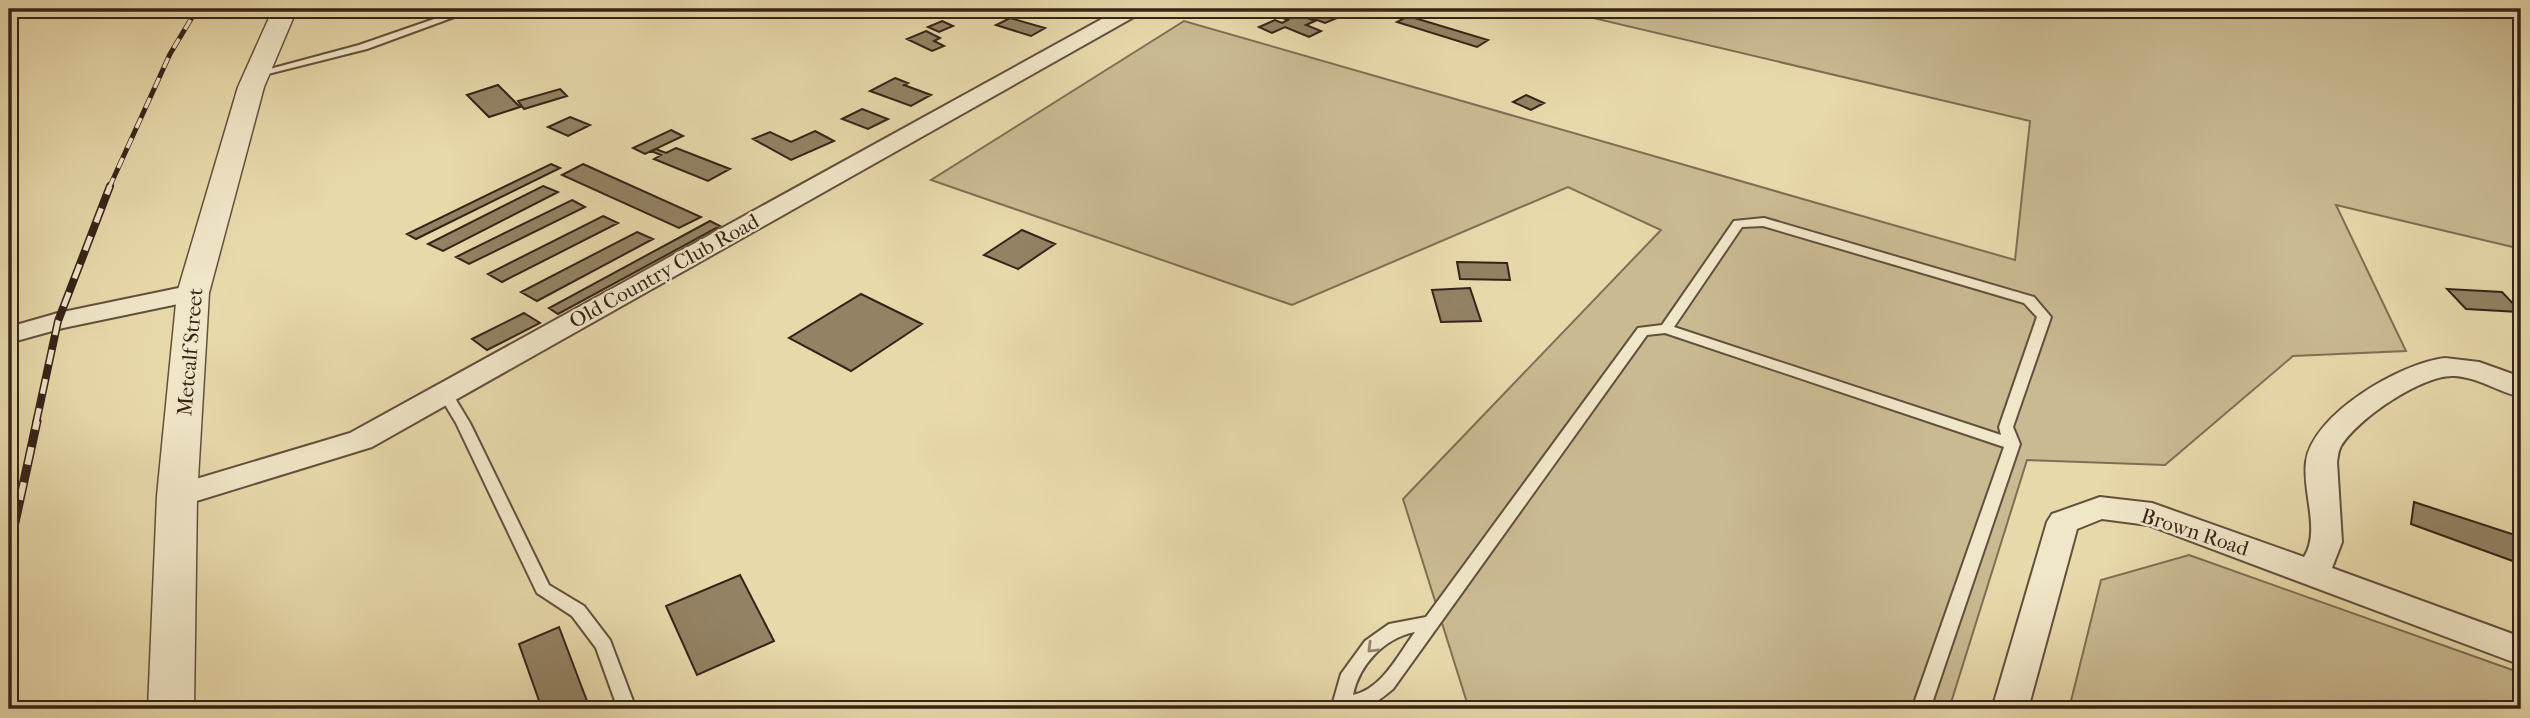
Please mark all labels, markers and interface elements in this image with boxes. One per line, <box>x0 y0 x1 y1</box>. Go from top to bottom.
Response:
street label: Old Country Club Road <box>565 209 763 333</box>
street label: Metcalf Street <box>172 286 208 417</box>
street label: Brown Road <box>2138 503 2252 561</box>
one-way arrow <box>1368 639 1381 652</box>

